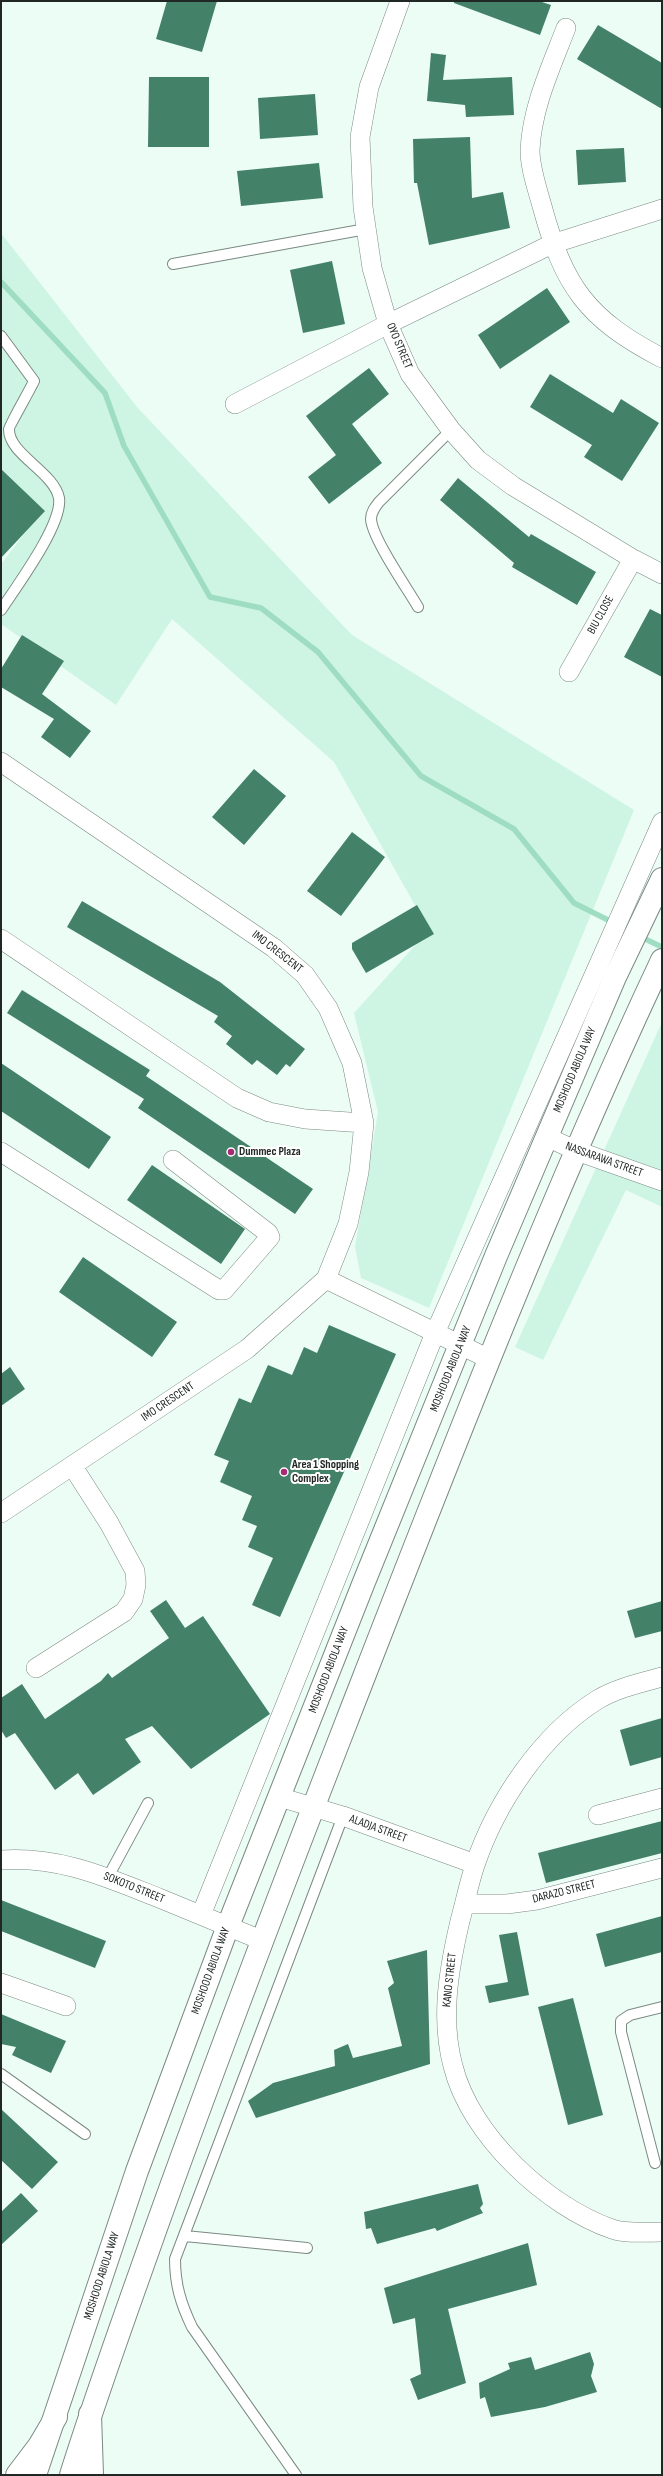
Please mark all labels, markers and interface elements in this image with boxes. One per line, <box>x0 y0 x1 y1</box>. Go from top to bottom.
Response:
street label: OYO STREET <box>383 321 415 371</box>
street label: BIU CLOSE <box>585 593 617 637</box>
street label: IMO CRESCENT <box>249 928 305 976</box>
street label: MOSHOOD ABIOLA WAY <box>551 1025 599 1115</box>
street label: NASSARAWA STREET <box>563 1139 645 1181</box>
place label: Dummec Plaza <box>239 1145 301 1159</box>
marker: Dummec Plaza <box>226 1147 236 1157</box>
street label: MOSHOOD ABIOLA WAY <box>427 1324 475 1414</box>
street label: IMO CRESCENT <box>139 1379 197 1425</box>
place label: Area 1 Shopping Complex <box>292 1458 359 1486</box>
marker: Area 1 Shopping Complex <box>279 1467 289 1477</box>
street label: MOSHOOD ABIOLA WAY <box>306 1625 352 1715</box>
street label: ALADJA STREET <box>347 1812 409 1846</box>
street label: SOKOTO STREET <box>101 1869 167 1907</box>
street label: DARAZO STREET <box>531 1877 597 1907</box>
street label: MOSHOOD ABIOLA WAY <box>189 1926 233 2016</box>
street label: KANO STREET <box>440 1952 460 2008</box>
street label: MOSHOOD ABIOLA WAY <box>81 2230 123 2322</box>

